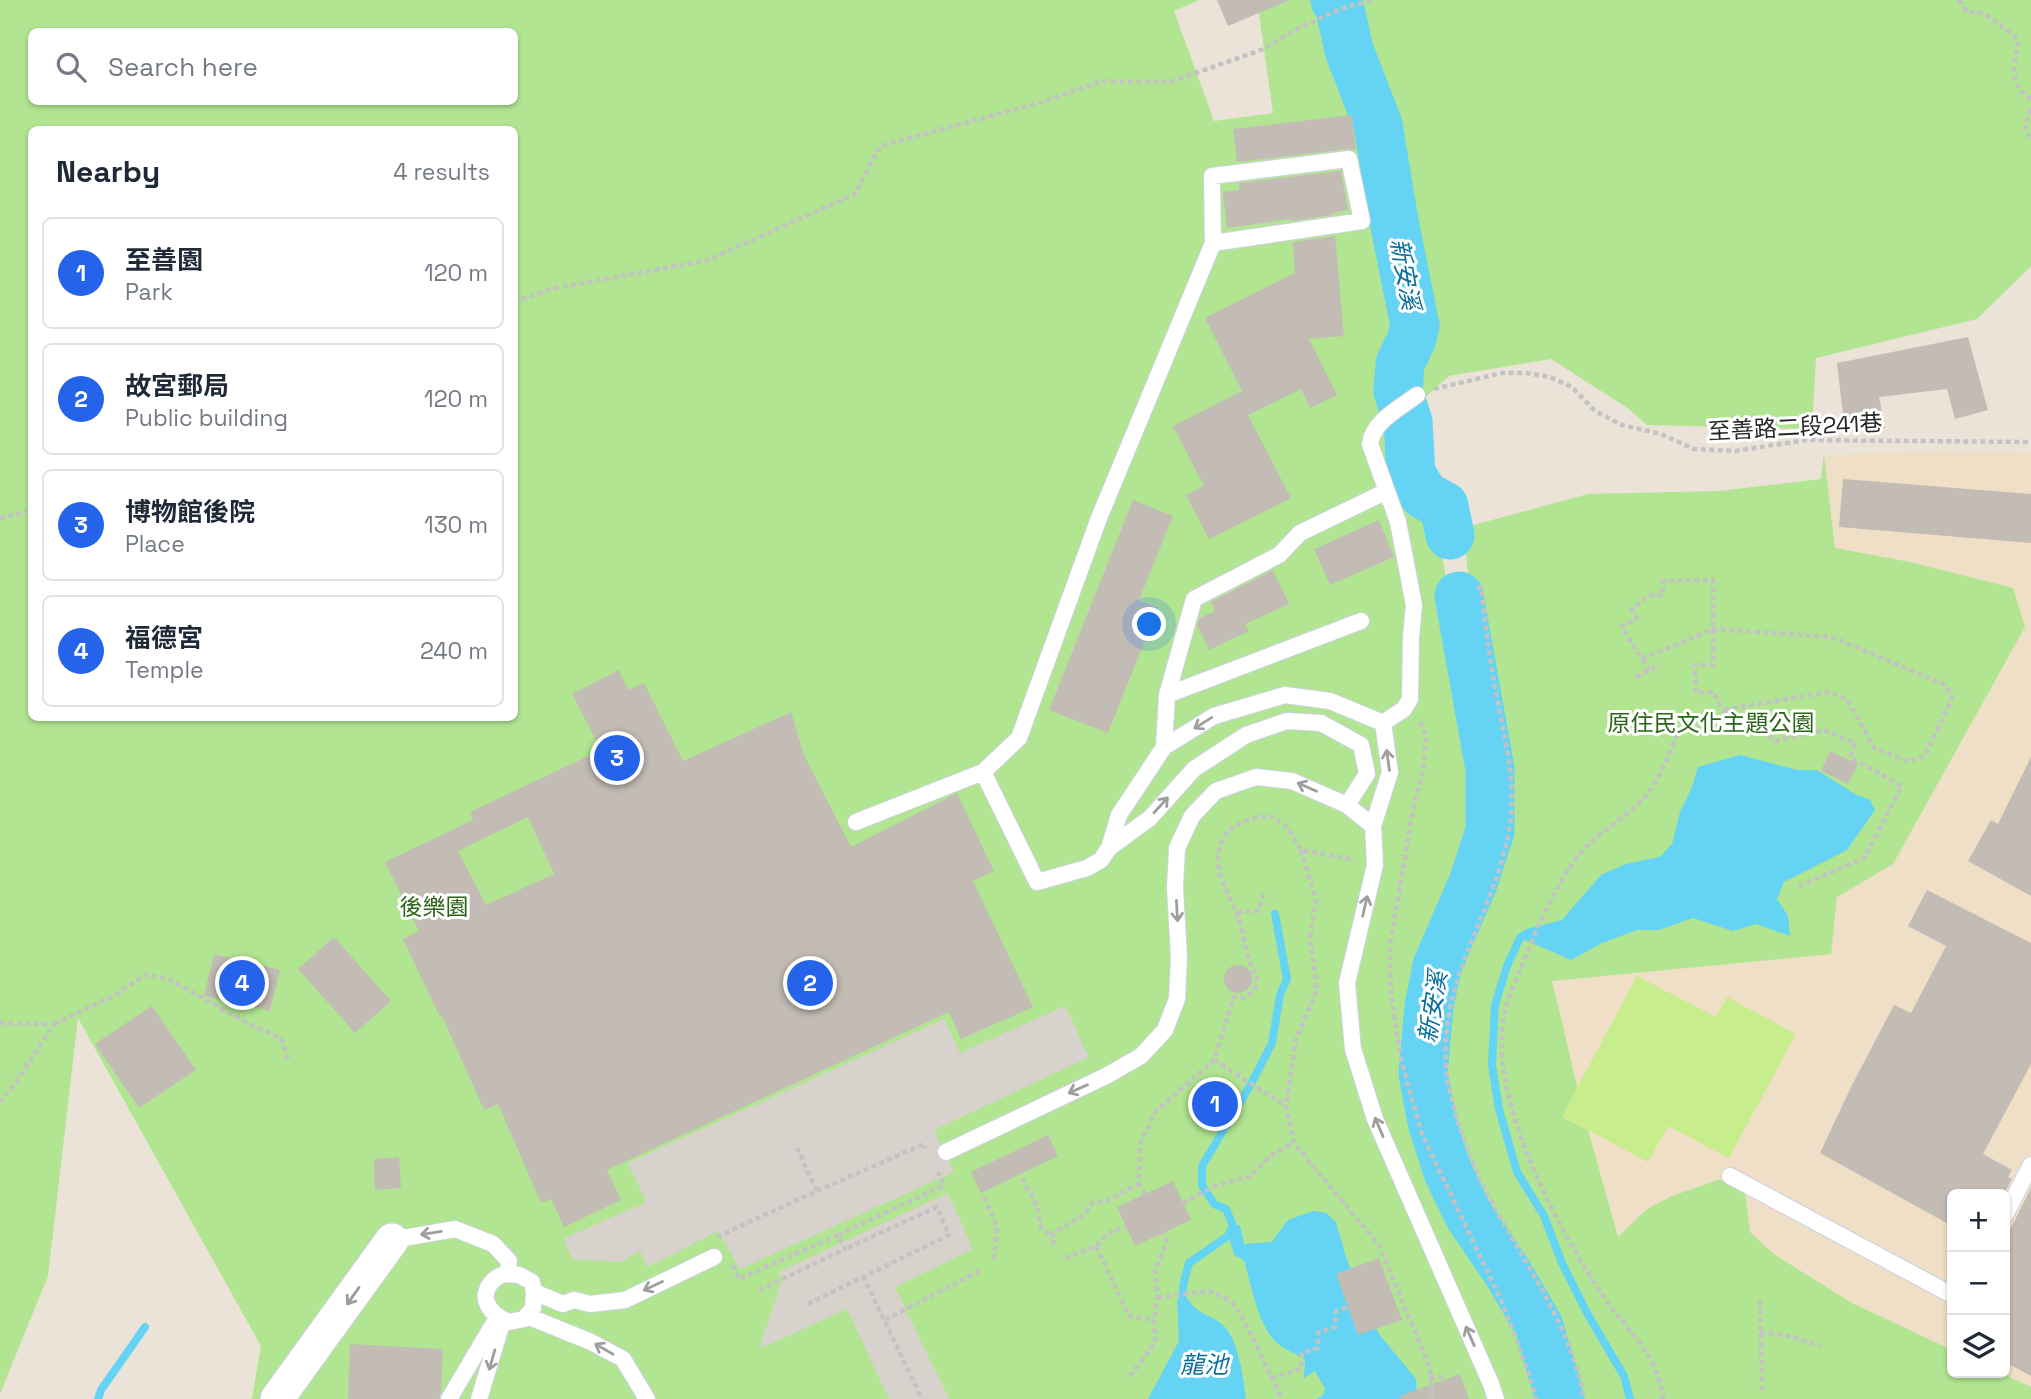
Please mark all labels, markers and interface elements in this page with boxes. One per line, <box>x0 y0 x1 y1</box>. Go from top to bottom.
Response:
search box <box>28 28 518 105</box>
icon: search <box>52 48 90 86</box>
text: Search here <box>108 50 258 84</box>
text: Nearby <box>56 152 160 191</box>
text: 4 results <box>393 157 490 187</box>
water label: 新安溪 <box>1384 236 1428 315</box>
text: 至善園 <box>125 243 203 277</box>
text: 1 <box>76 258 86 288</box>
text: 120 m <box>424 258 488 288</box>
text: Park <box>125 277 173 307</box>
text: 故宮郵局 <box>125 369 229 403</box>
text: 2 <box>74 384 88 414</box>
text: 120 m <box>424 384 488 414</box>
text: Public building <box>125 403 288 433</box>
street label: 至善路二段241巷 <box>1707 407 1883 447</box>
text: 博物館後院 <box>125 495 255 529</box>
text: 3 <box>74 510 88 540</box>
text: 130 m <box>424 510 488 540</box>
text: Place <box>125 529 185 559</box>
your location <box>1132 607 1166 641</box>
text: 福德宮 <box>125 621 203 655</box>
text: 4 <box>74 636 88 666</box>
text: 240 m <box>420 636 488 666</box>
text: Temple <box>125 655 204 685</box>
park label: 原住民文化主題公園 <box>1608 708 1815 738</box>
one-way arrow <box>1193 717 1213 731</box>
pin: 3 <box>594 732 640 784</box>
one-way arrow <box>1381 749 1394 772</box>
one-way arrow <box>1296 780 1318 793</box>
one-way arrow <box>1153 797 1170 814</box>
park label: 後樂園 <box>400 892 469 922</box>
one-way arrow <box>1359 895 1372 918</box>
one-way arrow <box>1170 899 1183 922</box>
pin: 4 <box>219 957 265 1009</box>
pin: 2 <box>787 957 833 1009</box>
water label: 新安溪 <box>1412 966 1454 1045</box>
pin: 1 <box>1192 1078 1238 1130</box>
one-way arrow <box>1068 1083 1090 1096</box>
one-way arrow <box>1372 1117 1385 1139</box>
map controls <box>1947 1189 2010 1378</box>
button: + <box>1947 1189 2010 1252</box>
one-way arrow <box>420 1227 442 1240</box>
button: − <box>1947 1252 2010 1315</box>
one-way arrow <box>642 1281 663 1294</box>
one-way arrow <box>346 1286 360 1305</box>
button: layers <box>1947 1315 2010 1378</box>
one-way arrow <box>1463 1326 1476 1347</box>
one-way arrow <box>594 1341 614 1355</box>
one-way arrow <box>484 1348 497 1370</box>
water label: 龍池 <box>1180 1349 1231 1380</box>

